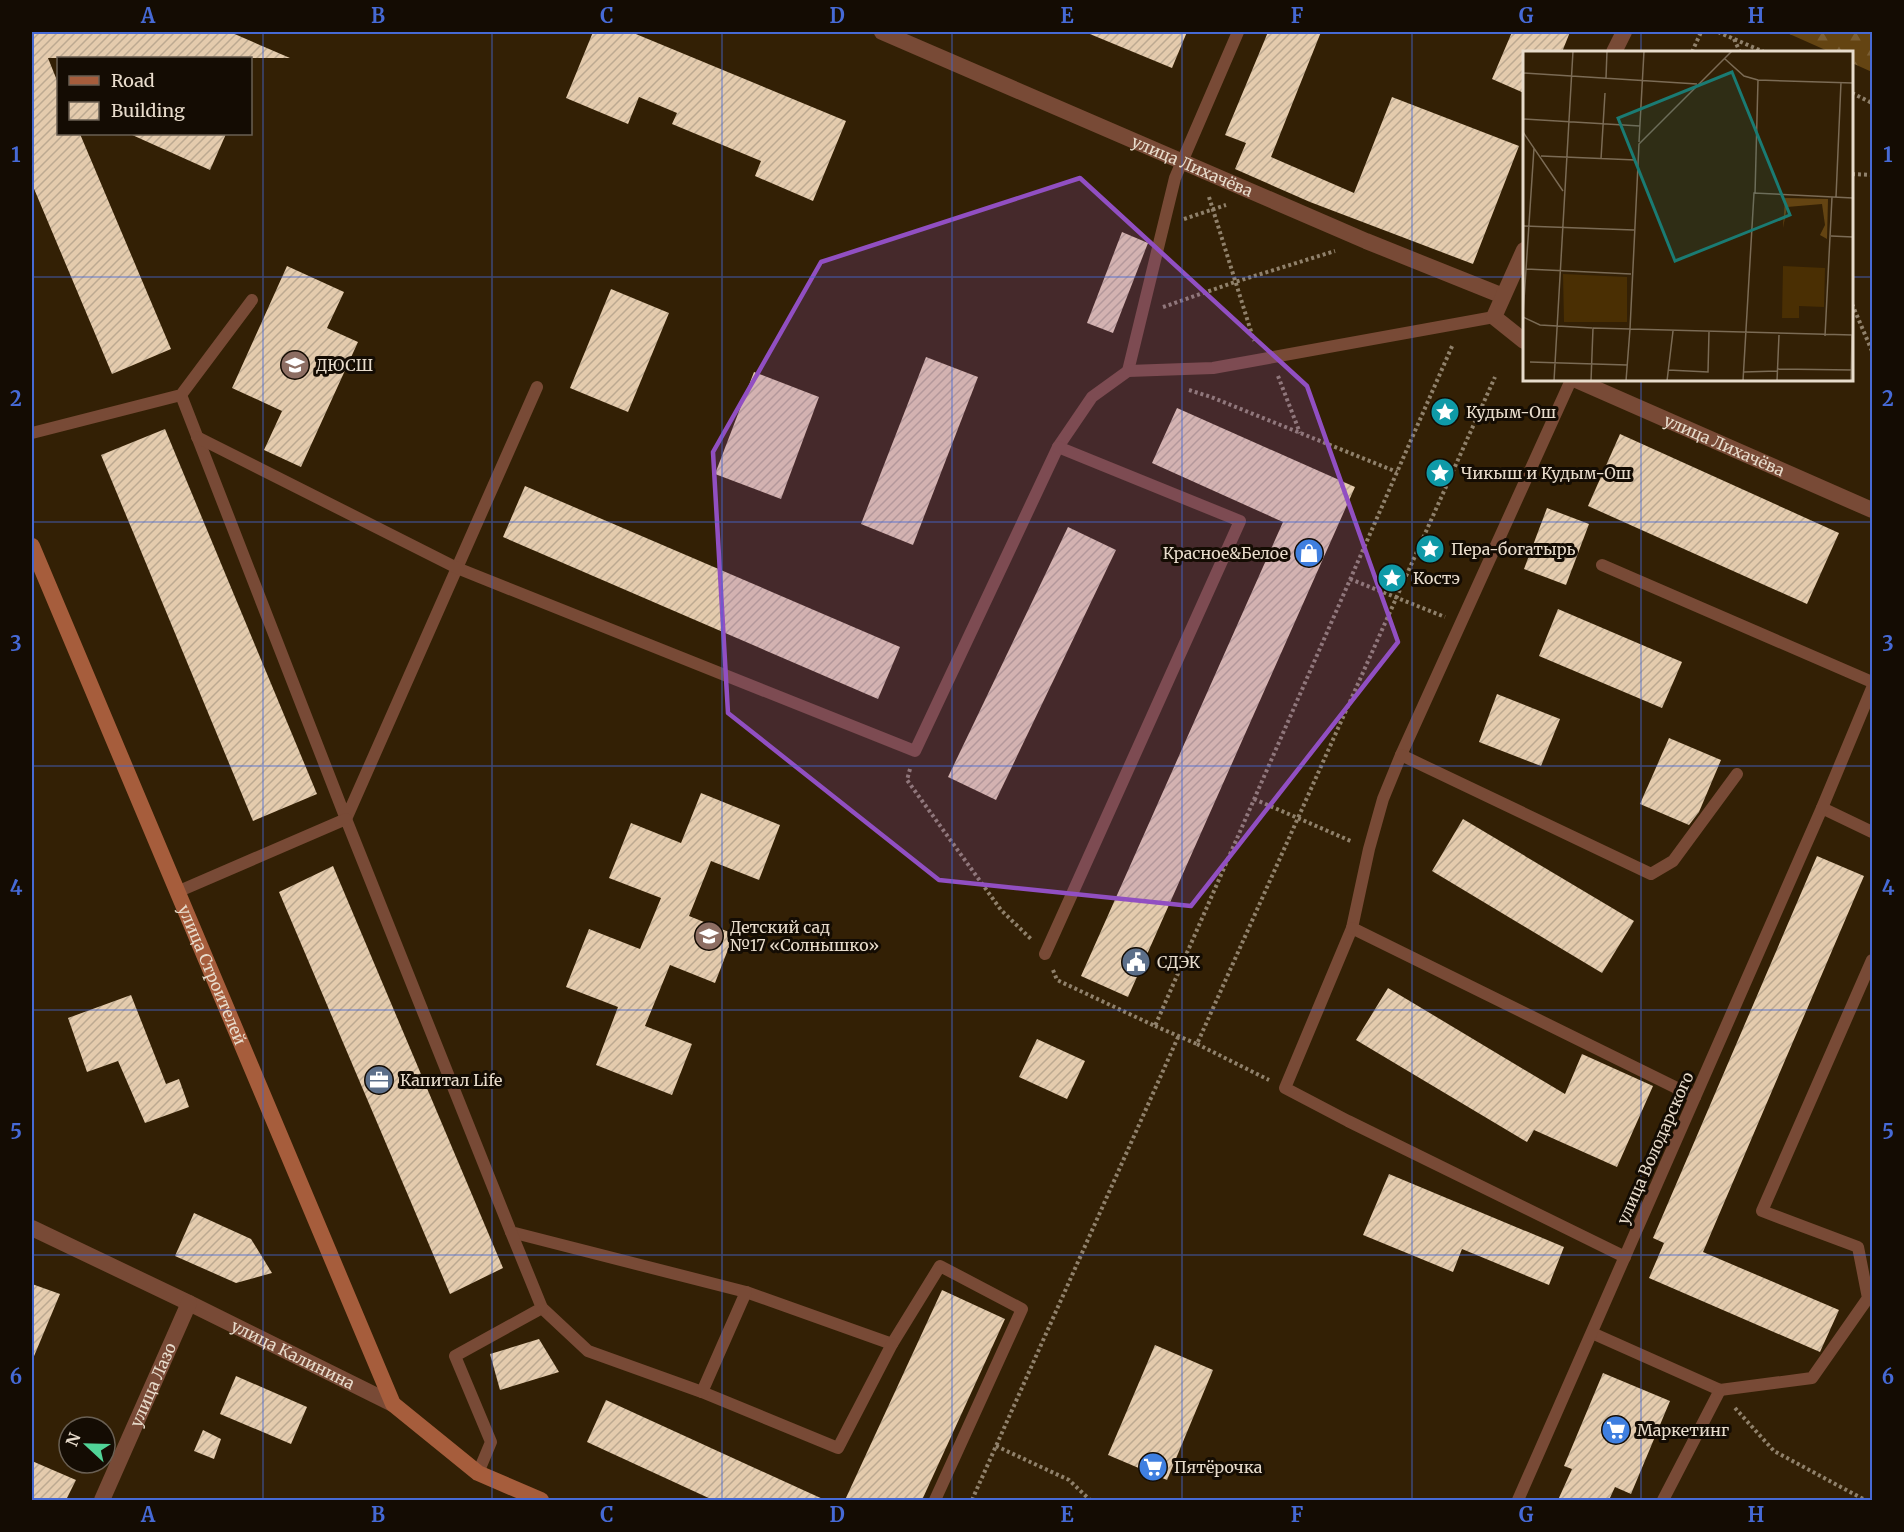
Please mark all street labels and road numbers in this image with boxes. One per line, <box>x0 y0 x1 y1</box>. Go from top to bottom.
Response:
street label: улица Лихачёва <box>1129 131 1256 201</box>
street label: улица Лихачёва <box>1661 410 1788 481</box>
street label: улица Строителей <box>174 902 251 1048</box>
street label: улица Володарского <box>1612 1069 1698 1227</box>
street label: улица Калинина <box>228 1316 358 1394</box>
street label: улица Лазо <box>126 1339 180 1430</box>

